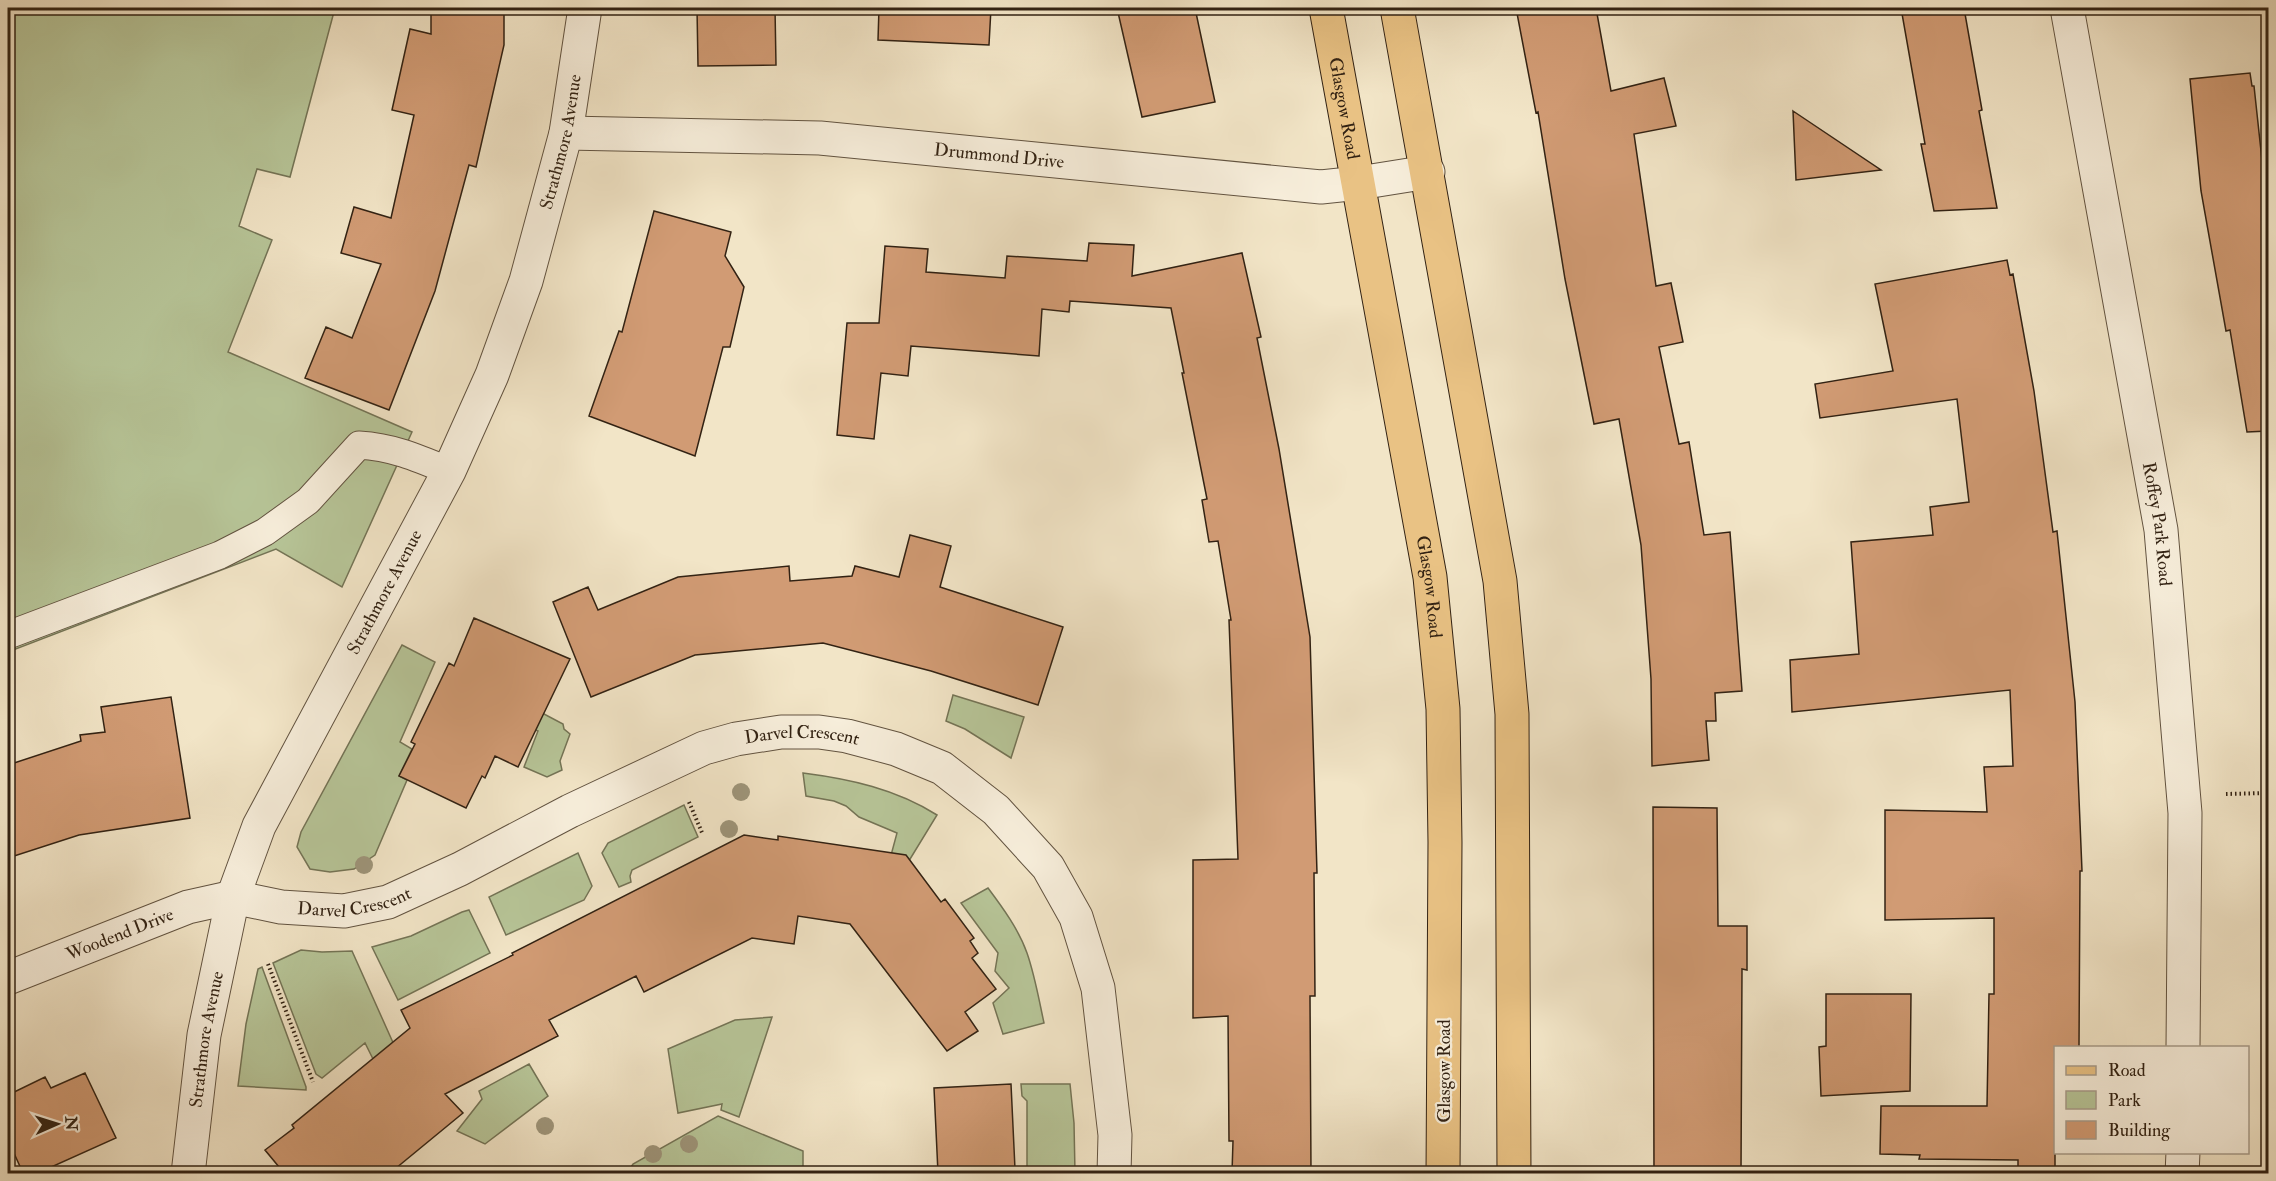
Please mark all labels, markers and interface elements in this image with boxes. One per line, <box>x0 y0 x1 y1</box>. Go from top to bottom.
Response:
street label: Glasgow Road <box>1324 55 1365 161</box>
street label: Strathmore Avenue <box>534 72 586 212</box>
street label: Drummond Drive <box>933 138 1066 173</box>
street label: Roffey Park Road <box>2137 460 2177 587</box>
street label: Strathmore Avenue <box>342 525 427 658</box>
street label: Glasgow Road <box>1411 534 1447 639</box>
street label: Darvel Crescent <box>743 720 862 750</box>
street label: Darvel Crescent <box>297 881 415 923</box>
street label: Woodend Drive <box>62 902 177 966</box>
street label: Strathmore Avenue <box>184 968 229 1109</box>
street label: Glasgow Road <box>1433 1019 1456 1123</box>
legend <box>2054 1046 2249 1154</box>
text: Road <box>2108 1059 2146 1082</box>
text: Park <box>2108 1089 2141 1112</box>
north arrow <box>27 1094 87 1154</box>
text: N <box>61 1115 81 1132</box>
text: Building <box>2108 1119 2171 1142</box>

